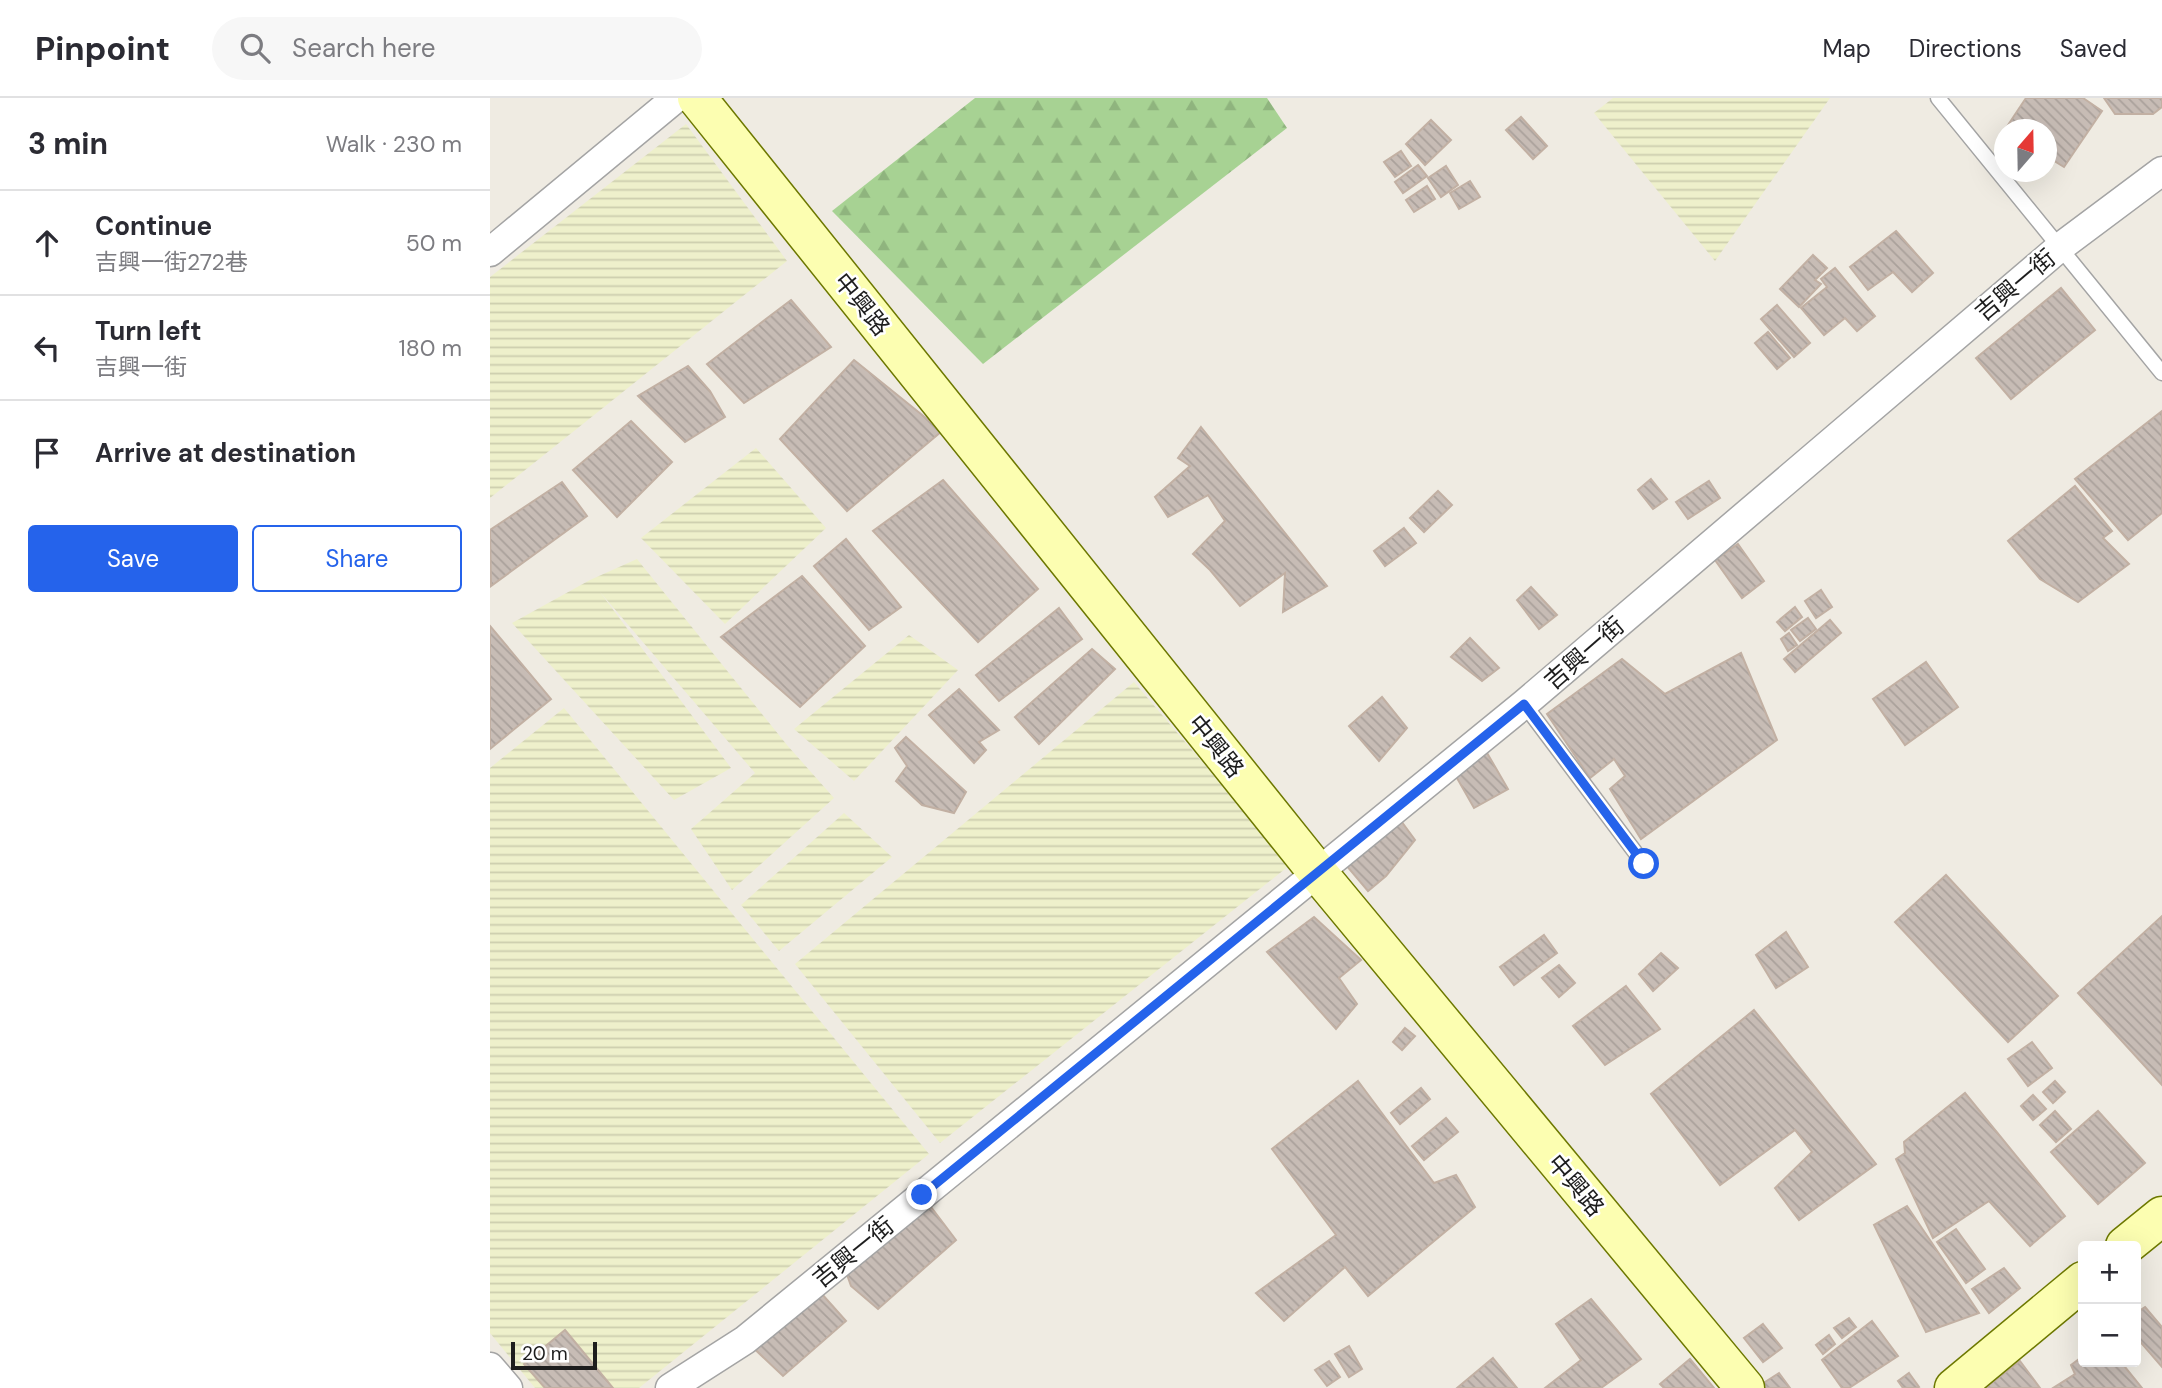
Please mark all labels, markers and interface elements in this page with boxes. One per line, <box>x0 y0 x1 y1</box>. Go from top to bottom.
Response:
search box <box>212 17 702 80</box>
text: Pinpoint <box>35 27 170 70</box>
icon: search <box>236 29 274 67</box>
text: Search here <box>292 31 436 65</box>
text: Map <box>1823 33 1871 64</box>
text: Directions <box>1909 33 2022 64</box>
text: Saved <box>2060 33 2127 64</box>
north arrow <box>1994 119 2057 182</box>
text: 3 min <box>28 124 108 163</box>
text: Walk · 230 m <box>326 129 462 159</box>
text: Continue <box>95 209 212 243</box>
icon: ahead <box>28 224 66 262</box>
text: 50 m <box>406 228 462 258</box>
street label: 吉興一街 <box>1968 242 2062 328</box>
text: 吉興一街272巷 <box>95 247 248 277</box>
street label: 中興路 <box>827 266 897 342</box>
text: Turn left <box>95 314 202 348</box>
icon: left <box>28 329 66 367</box>
text: 180 m <box>398 333 462 363</box>
text: 吉興一街 <box>95 352 187 382</box>
icon: arrive <box>28 434 66 472</box>
text: Arrive at destination <box>95 436 356 470</box>
button: Save <box>28 525 238 592</box>
button: Share <box>252 525 462 592</box>
street label: 吉興一街 <box>1538 610 1630 696</box>
street label: 中興路 <box>1181 708 1251 784</box>
route start <box>1628 848 1659 879</box>
street label: 中興路 <box>1541 1147 1611 1223</box>
route end <box>906 1179 937 1210</box>
street label: 吉興一街 <box>806 1210 900 1294</box>
map controls <box>2078 1241 2141 1367</box>
button: + <box>2078 1241 2141 1304</box>
button: − <box>2078 1304 2141 1367</box>
scale bar <box>511 1339 597 1371</box>
text: 20 m <box>522 1341 568 1366</box>

